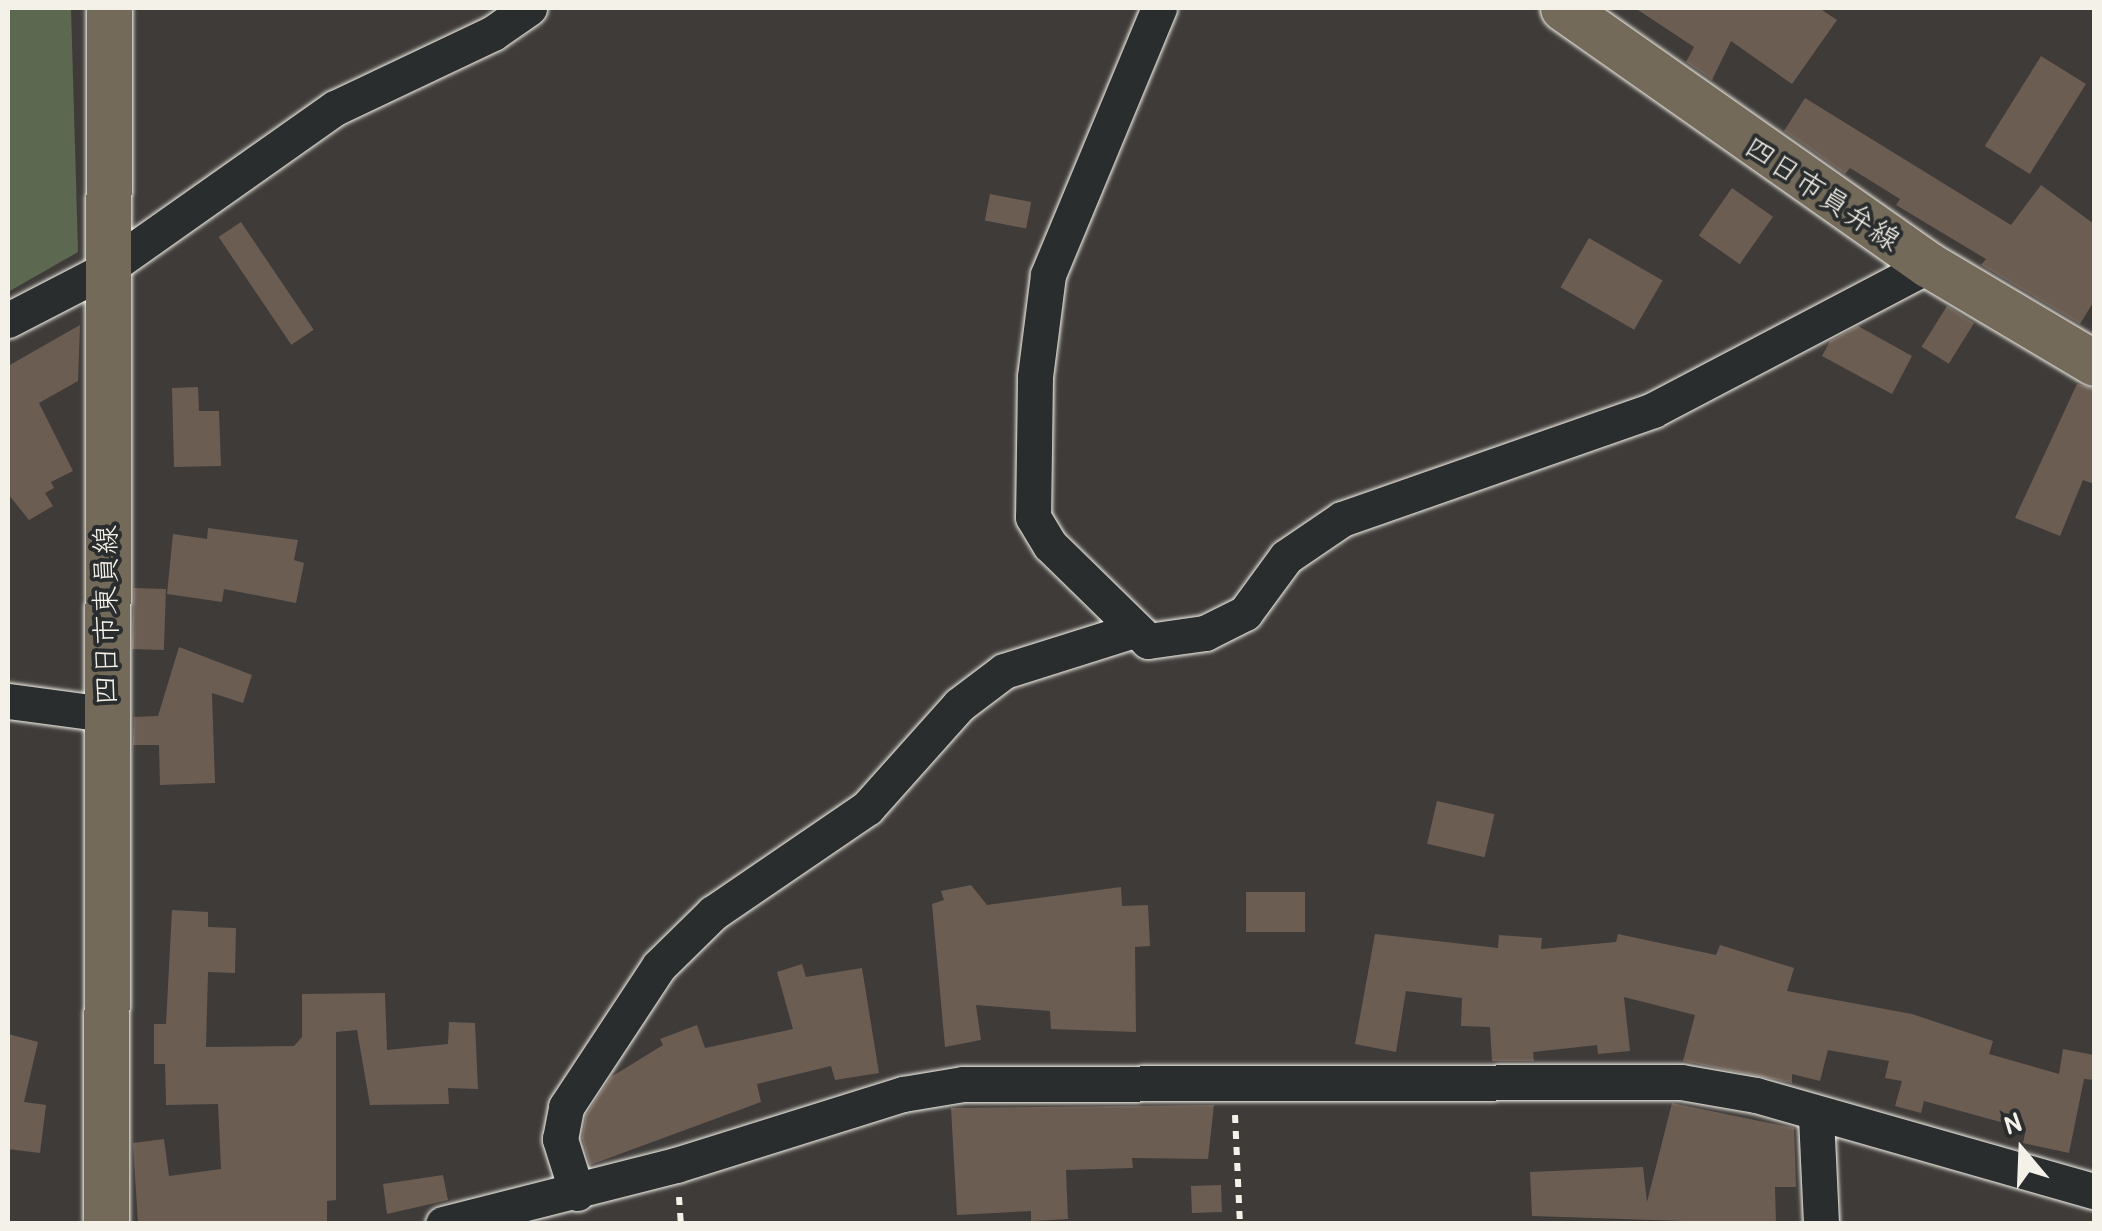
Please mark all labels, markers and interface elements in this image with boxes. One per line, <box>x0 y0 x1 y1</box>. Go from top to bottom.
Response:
street label: 四日市員弁線 <box>1738 128 1908 258</box>
street label: 四日市東員線 <box>87 525 123 705</box>
north arrow <box>1972 1101 2072 1201</box>
text: N <box>1999 1102 2025 1143</box>

